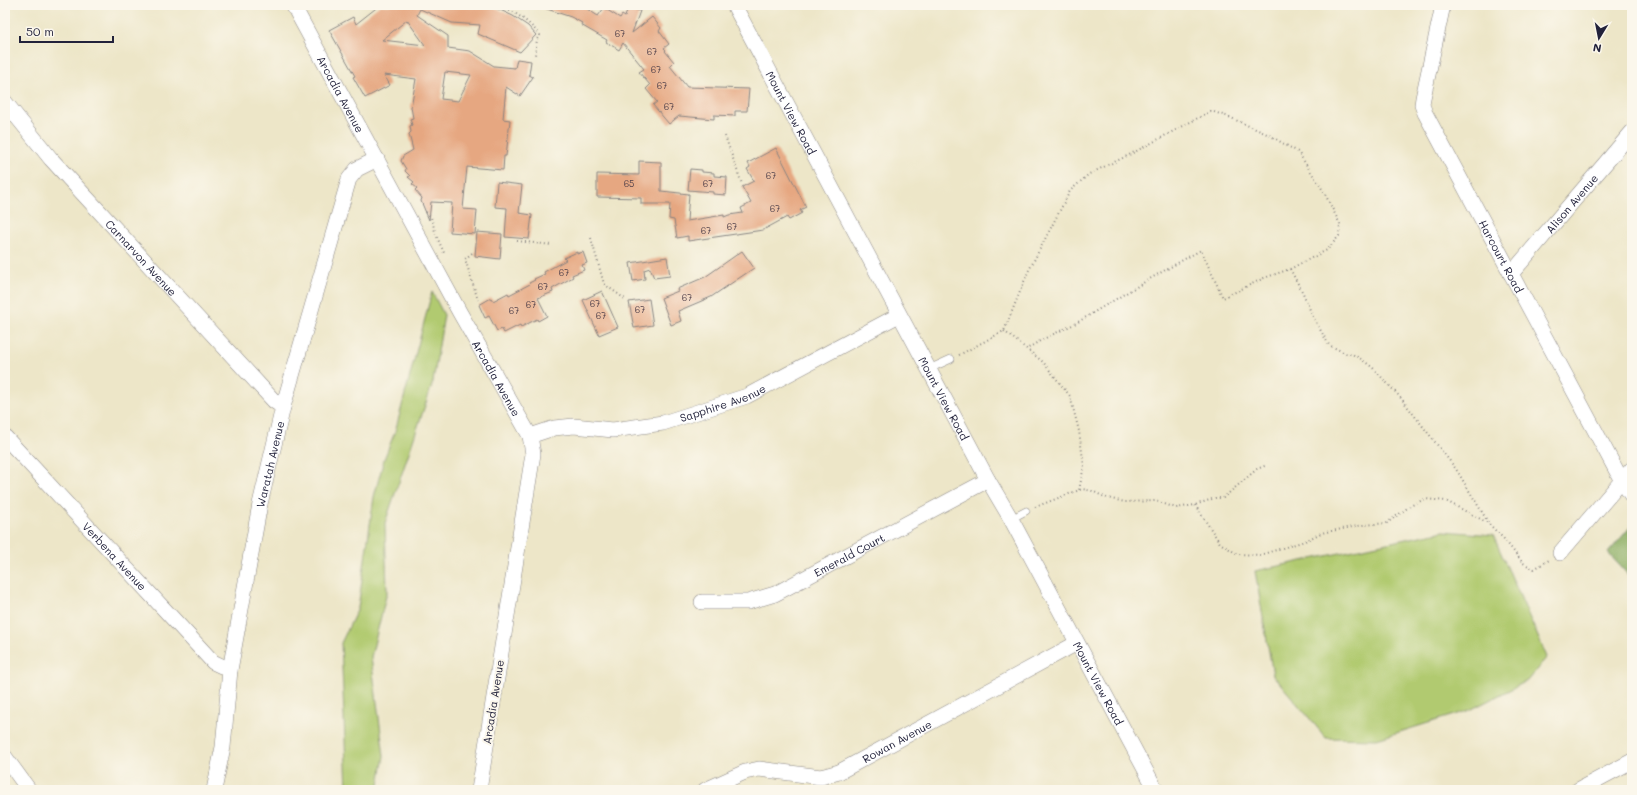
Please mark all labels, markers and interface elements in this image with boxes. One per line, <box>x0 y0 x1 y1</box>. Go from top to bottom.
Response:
scale bar <box>20 18 113 44</box>
north arrow <box>1579 18 1619 58</box>
text: 50 m <box>26 23 54 39</box>
house number: 67 <box>615 28 625 39</box>
text: N <box>1592 40 1603 56</box>
house number: 67 <box>647 46 657 57</box>
street label: Arcadia Avenue <box>314 53 368 135</box>
house number: 67 <box>651 64 661 75</box>
street label: Mount View Road <box>763 68 820 157</box>
house number: 67 <box>657 80 667 91</box>
house number: 67 <box>664 101 674 112</box>
house number: 67 <box>766 170 776 181</box>
street label: Alison Avenue <box>1542 170 1601 236</box>
house number: 65 <box>624 178 634 189</box>
house number: 67 <box>703 178 713 189</box>
house number: 67 <box>770 203 780 214</box>
street label: Carnarvon Avenue <box>103 216 181 299</box>
street label: Harcourt Road <box>1476 217 1527 295</box>
house number: 67 <box>727 221 737 232</box>
house number: 67 <box>701 225 711 236</box>
house number: 67 <box>559 267 569 278</box>
house number: 67 <box>538 281 548 292</box>
house number: 67 <box>682 292 692 303</box>
house number: 67 <box>590 298 600 309</box>
house number: 67 <box>526 299 536 310</box>
house number: 67 <box>635 304 645 315</box>
house number: 67 <box>509 305 519 316</box>
house number: 67 <box>596 310 606 321</box>
street label: Arcadia Avenue <box>469 337 525 419</box>
street label: Mount View Road <box>916 354 973 443</box>
street label: Sapphire Avenue <box>678 380 768 425</box>
street label: Waratah Avenue <box>252 419 287 509</box>
street label: Verbena Avenue <box>80 519 150 593</box>
street label: Emerald Court <box>811 529 887 580</box>
street label: Mount View Road <box>1070 639 1127 727</box>
street label: Arcadia Avenue <box>479 659 507 745</box>
street label: Rowan Avenue <box>859 716 934 766</box>

